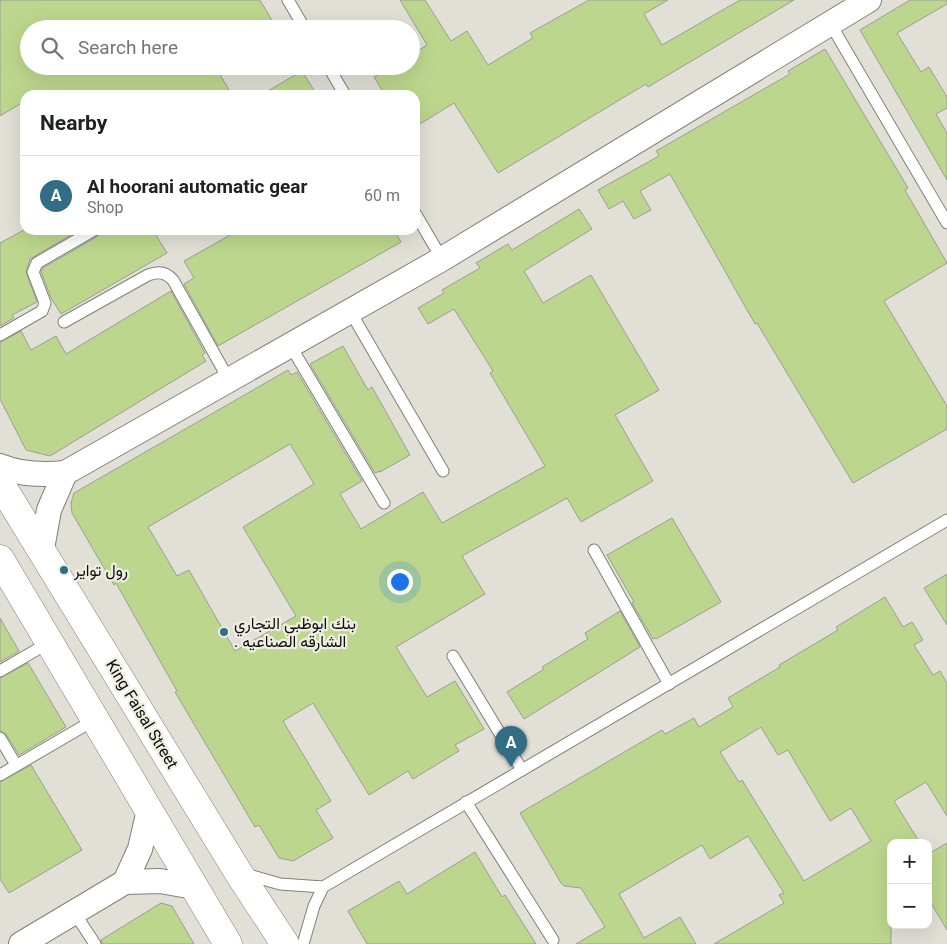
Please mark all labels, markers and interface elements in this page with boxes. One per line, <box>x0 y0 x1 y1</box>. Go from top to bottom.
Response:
search box <box>20 20 420 75</box>
icon: search <box>38 34 66 62</box>
text: Search here <box>78 36 178 59</box>
text: Nearby <box>40 111 107 135</box>
text: Al hoorani automatic gear <box>87 175 308 198</box>
text: A <box>51 186 61 205</box>
text: 60 m <box>364 186 400 205</box>
text: Shop <box>87 198 123 217</box>
place label: رول تواير <box>73 561 128 581</box>
marker: رول تواير <box>58 564 70 576</box>
your location <box>387 569 413 595</box>
place label: بنك ابوظبي التجاري . الشارقه الصناعيه <box>234 614 356 652</box>
marker: بنك ابوظبي التجاري . الشارقه الصناعيه <box>218 626 230 638</box>
street label: King Faisal Street <box>102 656 182 772</box>
pin: A <box>495 726 527 767</box>
map controls <box>887 839 932 929</box>
button: + <box>887 839 932 884</box>
button: − <box>887 884 932 929</box>

